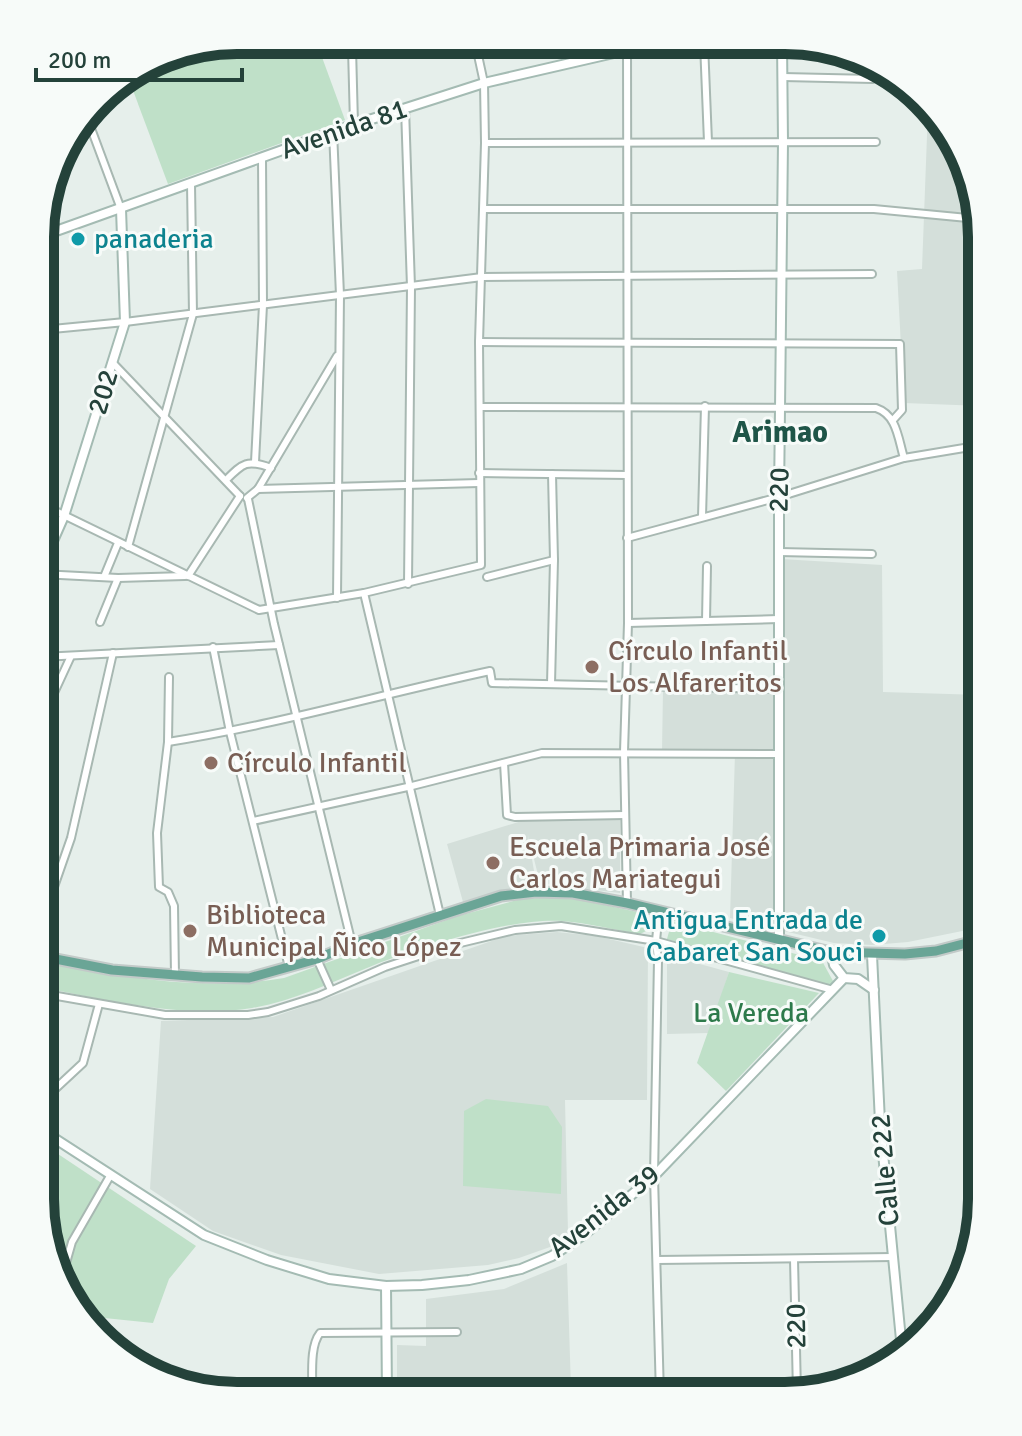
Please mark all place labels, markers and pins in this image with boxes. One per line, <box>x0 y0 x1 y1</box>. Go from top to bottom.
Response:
place label: panaderia <box>94 222 214 256</box>
marker: panaderia <box>69 230 87 248</box>
place label: Círculo Infantil Los Alfareritos <box>608 634 788 700</box>
marker: Círculo Infantil Los Alfareritos <box>583 658 601 676</box>
place label: Círculo Infantil <box>227 746 407 780</box>
marker: Círculo Infantil <box>202 754 220 772</box>
place label: Escuela Primaria José Carlos Mariategui <box>509 830 771 896</box>
marker: Escuela Primaria José Carlos Mariategui <box>484 854 502 872</box>
place label: Biblioteca Municipal Ñico López <box>206 898 461 964</box>
place label: Antigua Entrada de Cabaret San Souci <box>633 903 863 969</box>
marker: Biblioteca Municipal Ñico López <box>181 922 199 940</box>
marker: Antigua Entrada de Cabaret San Souci <box>870 927 888 945</box>

